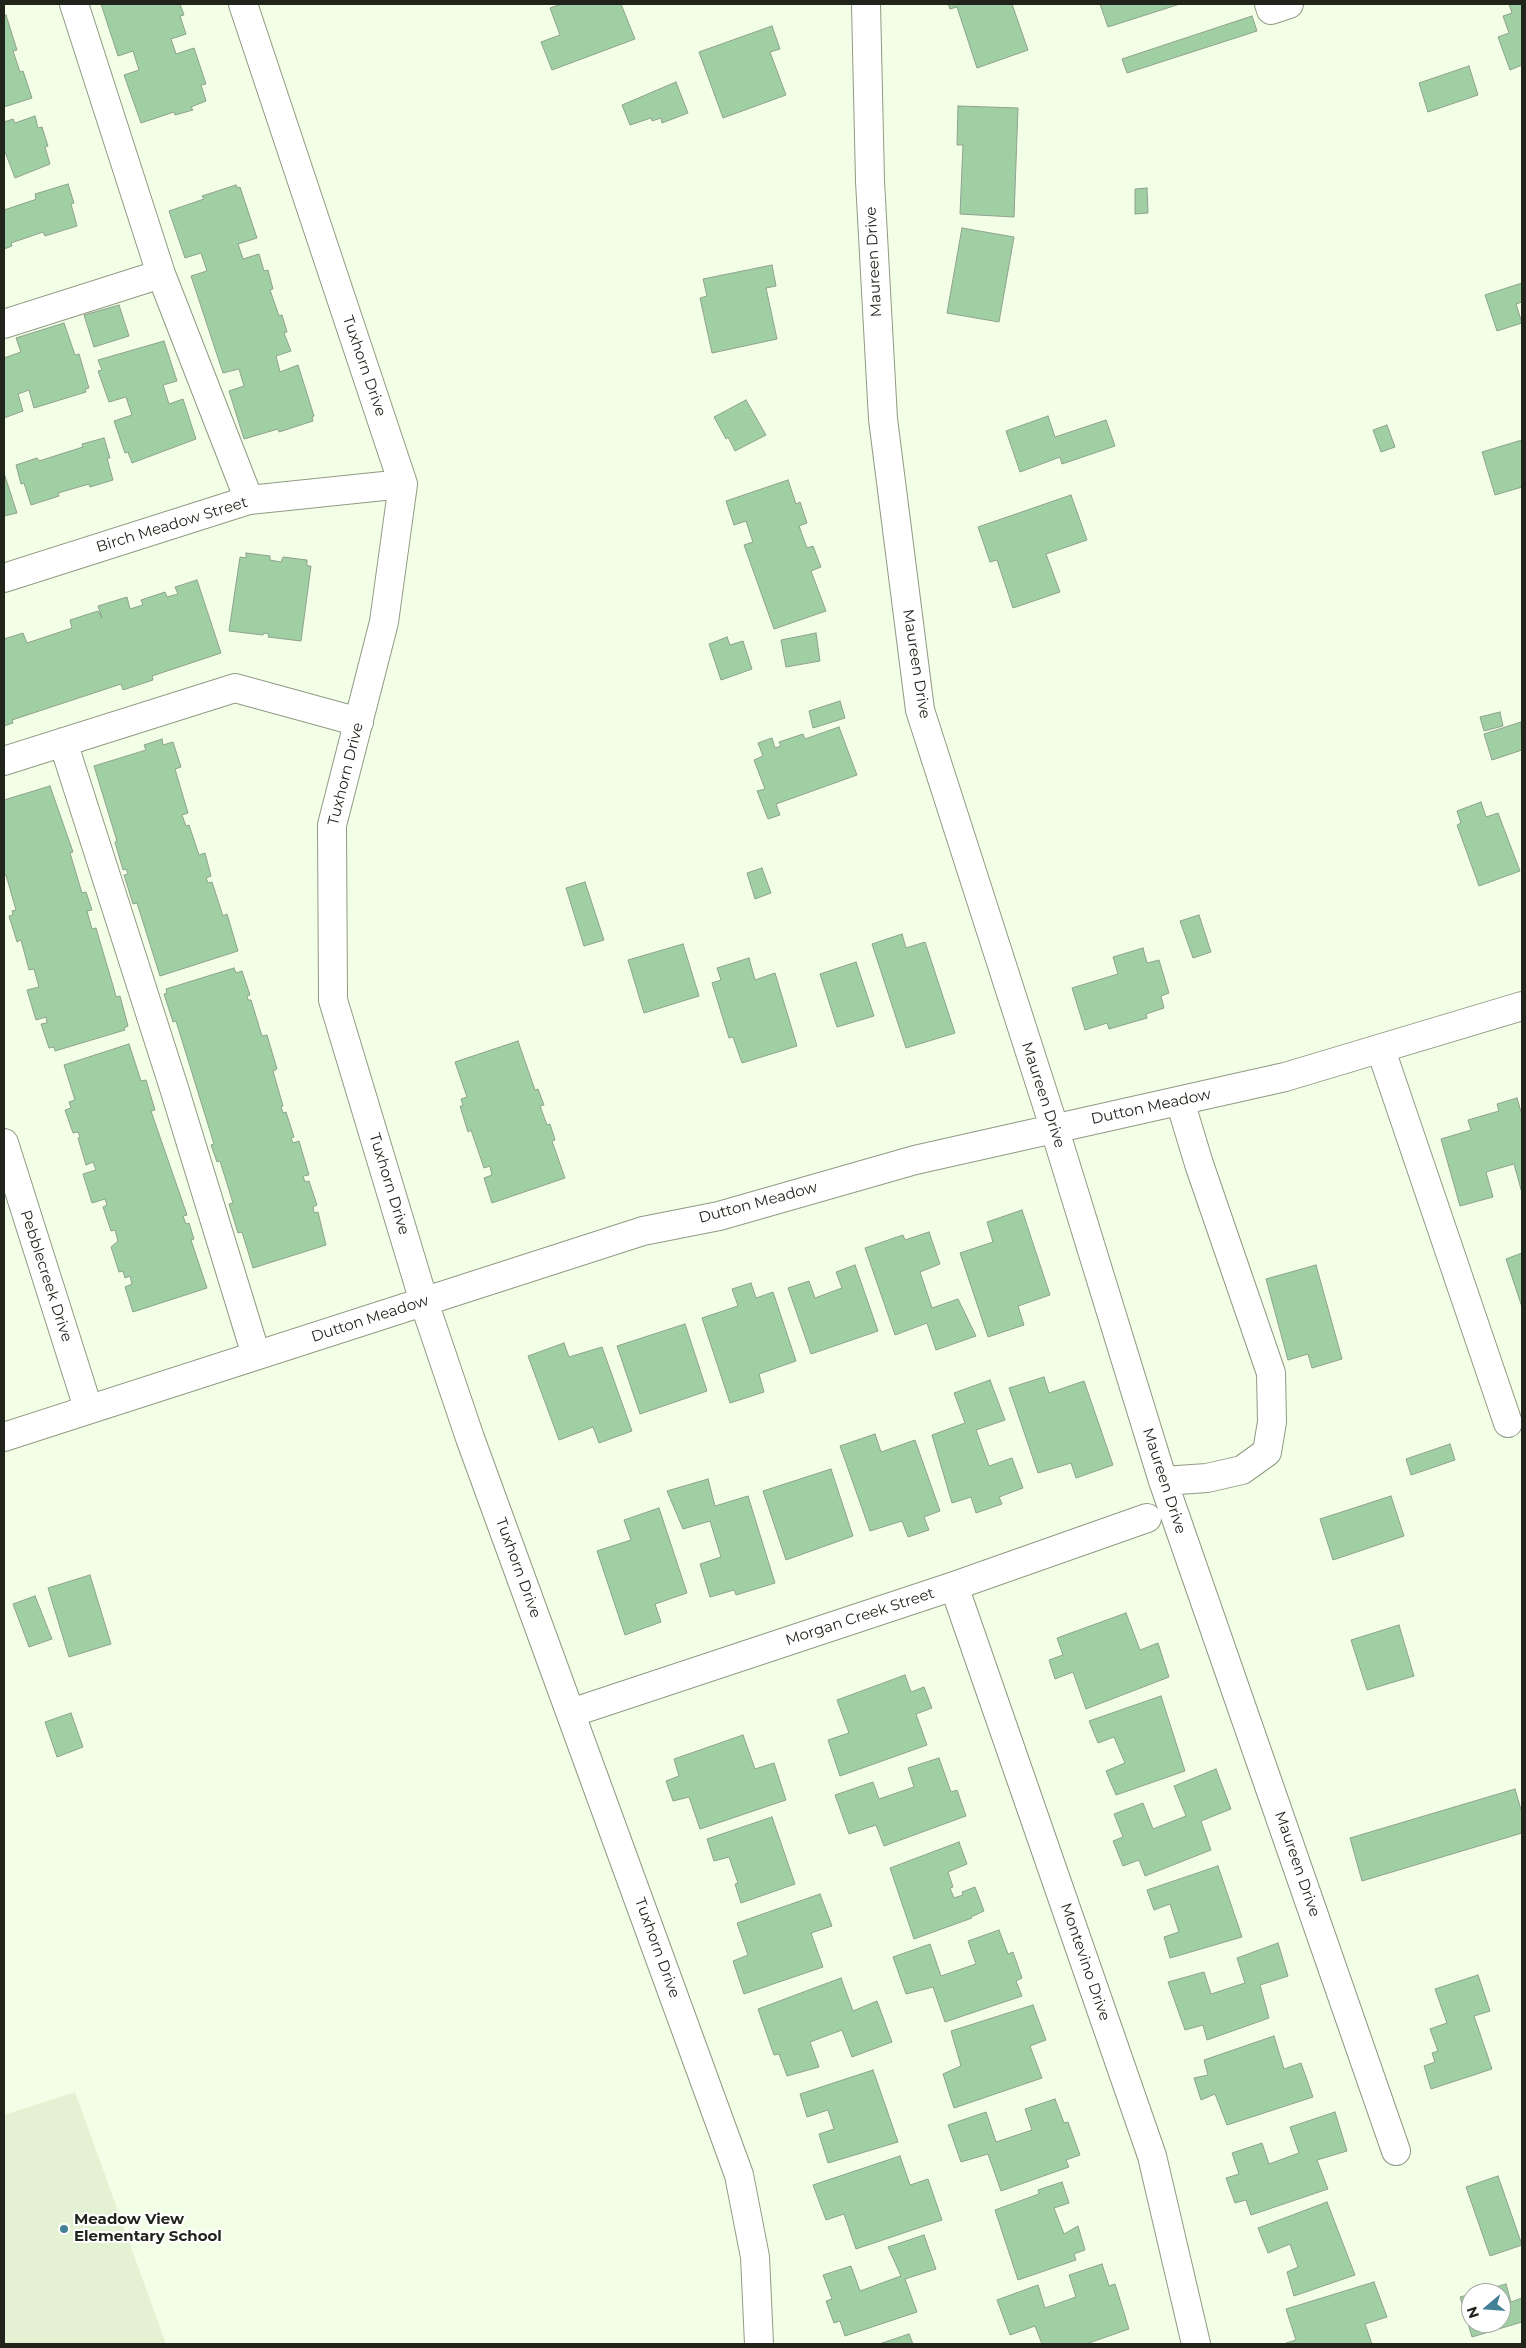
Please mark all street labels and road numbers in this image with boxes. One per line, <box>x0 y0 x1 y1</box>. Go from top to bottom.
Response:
street label: Maureen Drive <box>862 206 886 318</box>
street label: Tuxhorn Drive <box>338 313 390 419</box>
street label: Birch Meadow Street <box>94 493 250 557</box>
street label: Maureen Drive <box>898 608 934 720</box>
street label: Tuxhorn Drive <box>325 721 367 827</box>
street label: Maureen Drive <box>1017 1040 1069 1150</box>
street label: Dutton Meadow <box>1089 1085 1213 1129</box>
street label: Tuxhorn Drive <box>365 1131 413 1237</box>
street label: Dutton Meadow <box>697 1178 819 1228</box>
street label: Pebblecreek Drive <box>16 1208 76 1344</box>
street label: Dutton Meadow <box>309 1292 431 1346</box>
street label: Maureen Drive <box>1138 1426 1190 1536</box>
street label: Tuxhorn Drive <box>492 1515 544 1621</box>
street label: Morgan Creek Street <box>783 1584 937 1650</box>
street label: Maureen Drive <box>1270 1809 1324 1919</box>
street label: Tuxhorn Drive <box>631 1895 683 2001</box>
street label: Montevino Drive <box>1056 1901 1114 2023</box>

